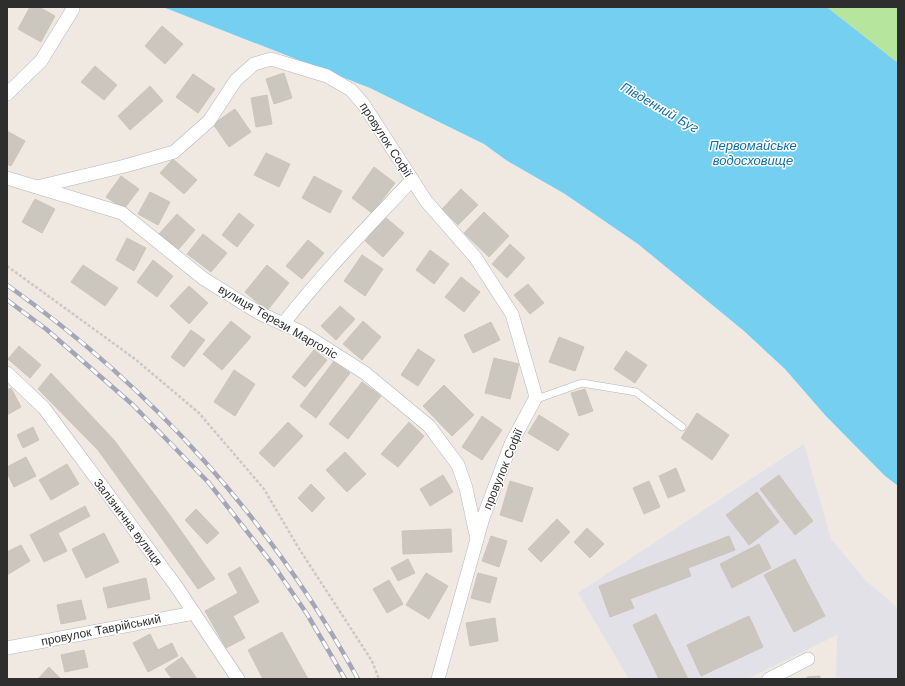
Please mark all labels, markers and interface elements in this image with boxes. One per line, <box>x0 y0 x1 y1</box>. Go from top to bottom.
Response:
water label: Південний Буг <box>618 79 702 136</box>
street label: провулок Софії <box>357 100 416 180</box>
water label: Первомайське водосховище <box>709 138 797 168</box>
street label: вулиця Терези Марголіс <box>216 282 340 362</box>
street label: провулок Софії <box>480 426 526 512</box>
street label: Залізнична вулиця <box>91 476 165 568</box>
street label: провулок Таврійський <box>40 612 162 648</box>

